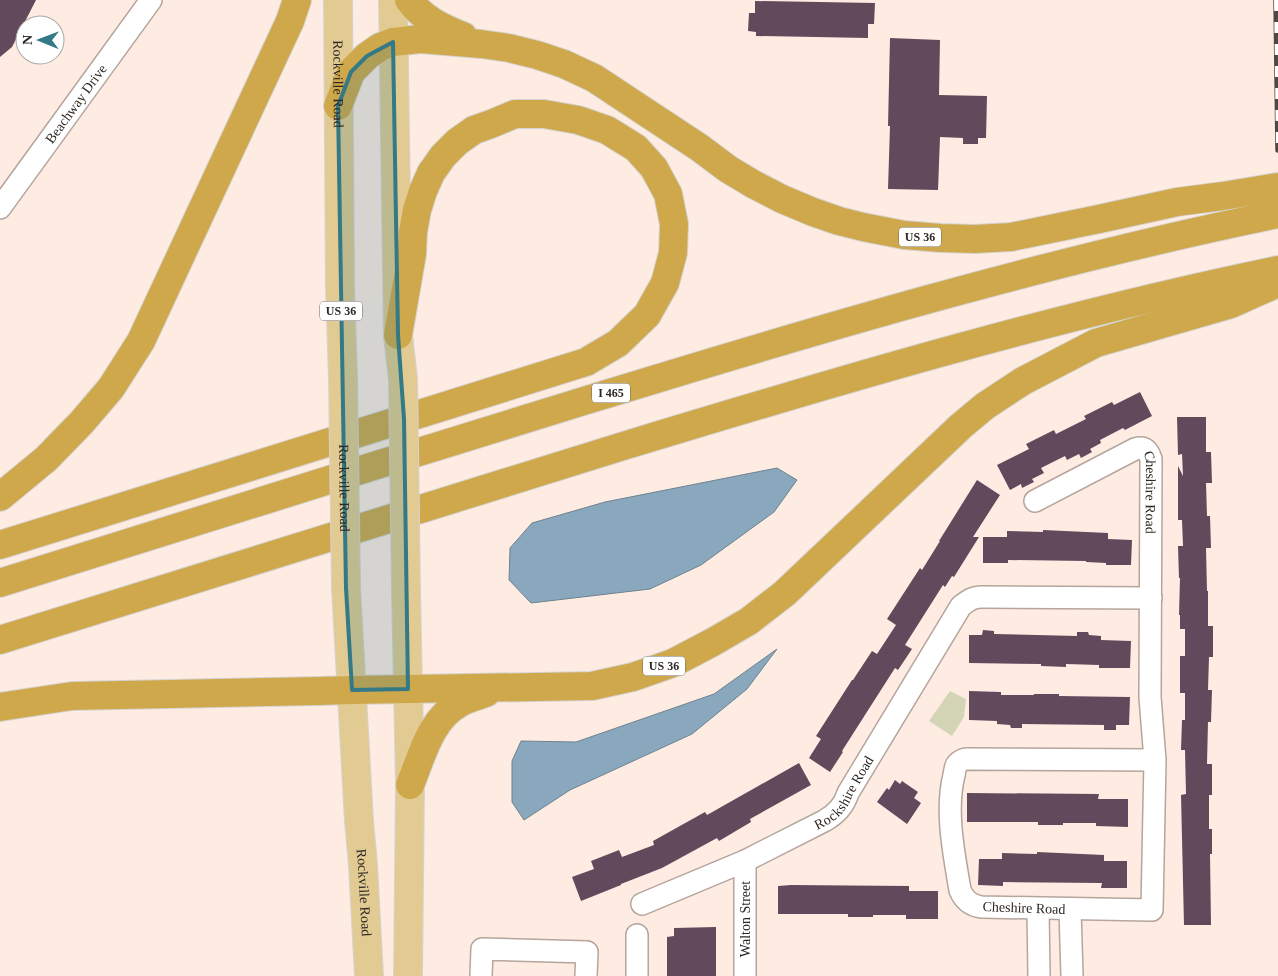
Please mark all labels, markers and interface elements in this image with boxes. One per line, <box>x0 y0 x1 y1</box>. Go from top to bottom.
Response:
north arrow <box>15 15 65 65</box>
text: N <box>20 35 35 45</box>
street label: Rockville Road <box>331 40 346 128</box>
street label: Beachway Drive <box>42 61 109 146</box>
road number: US 36 <box>899 228 941 246</box>
road number: US 36 <box>320 302 362 321</box>
road number: I 465 <box>592 383 630 402</box>
street label: Rockville Road <box>336 444 353 532</box>
street label: Cheshire Road <box>1141 448 1158 534</box>
road number: US 36 <box>643 656 685 676</box>
street label: Rockshire Road <box>812 753 876 832</box>
street label: Rockville Road <box>354 848 374 937</box>
street label: Walton Street <box>738 881 753 957</box>
street label: Cheshire Road <box>982 899 1066 917</box>

